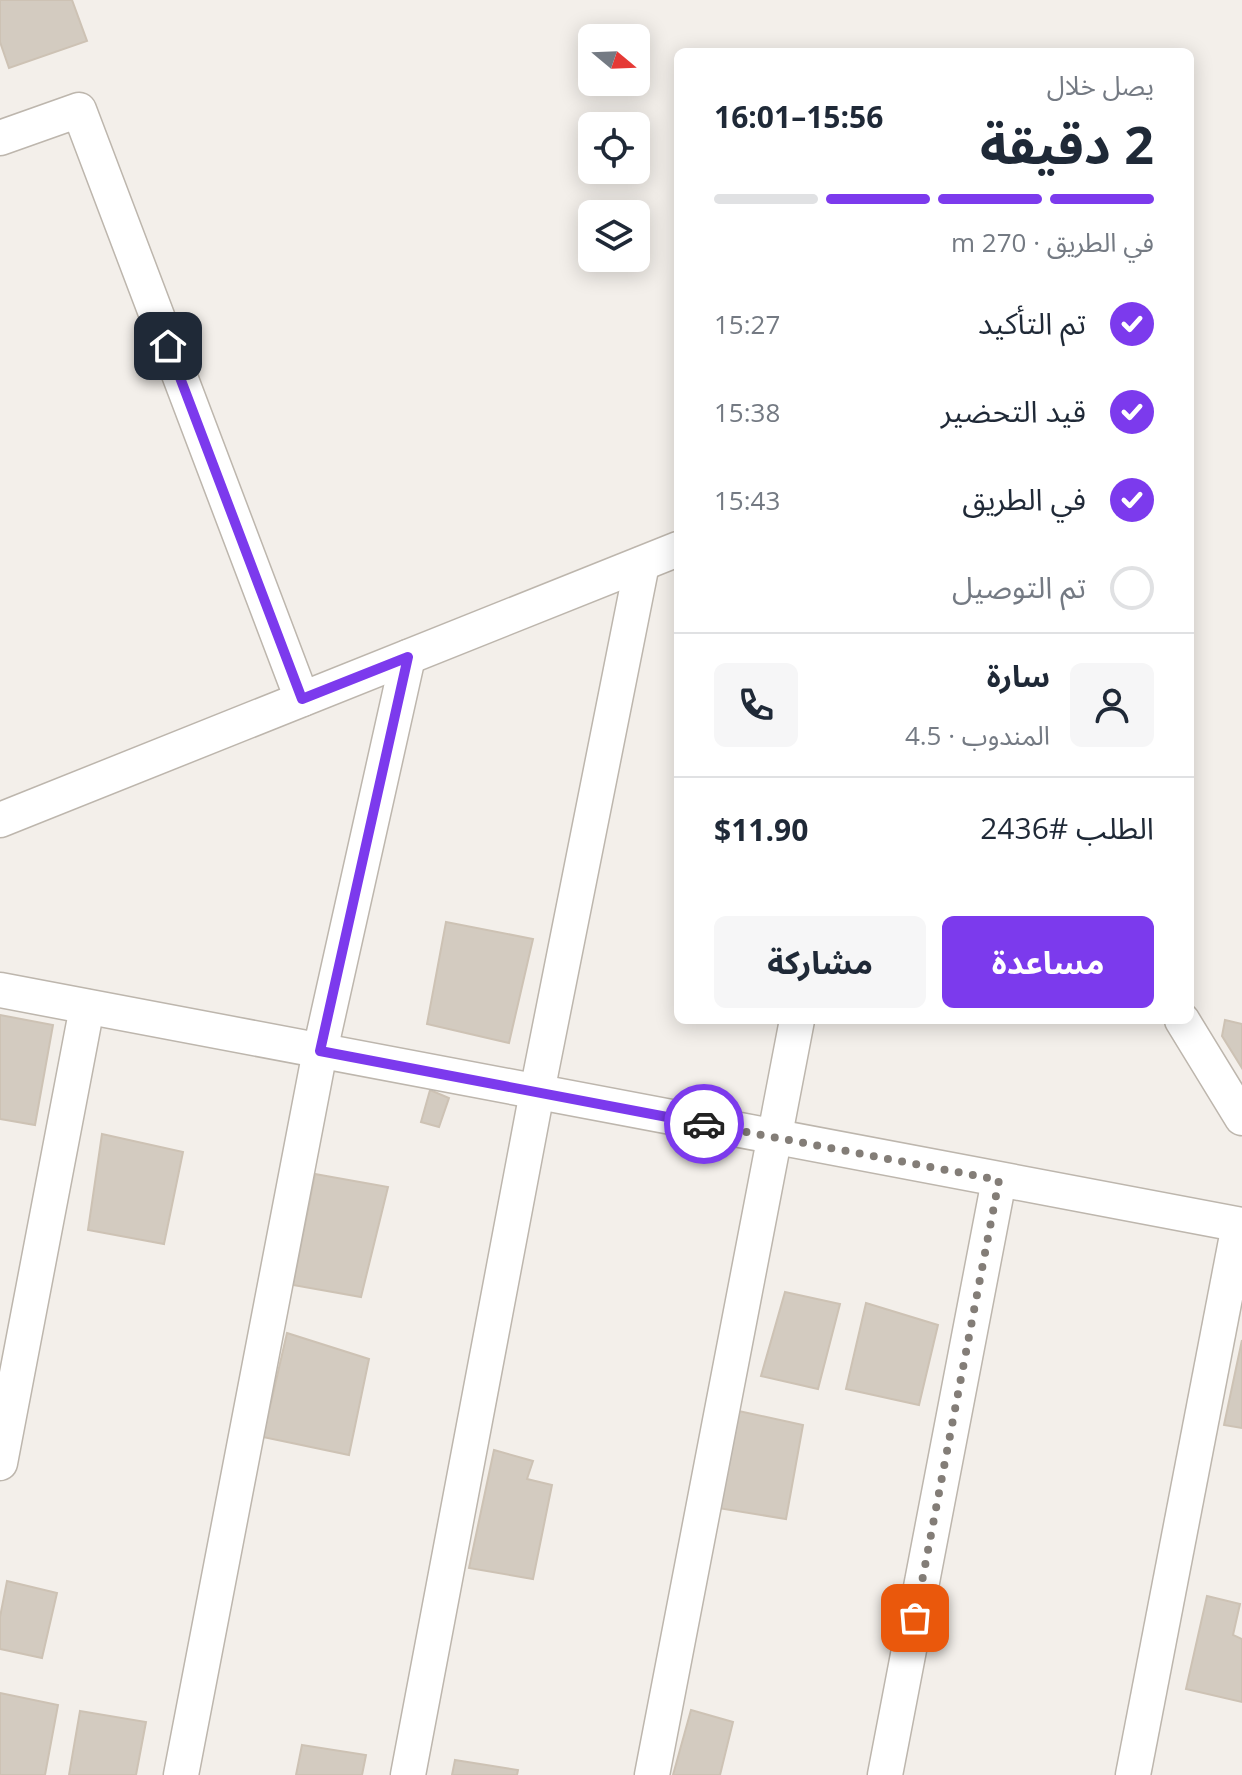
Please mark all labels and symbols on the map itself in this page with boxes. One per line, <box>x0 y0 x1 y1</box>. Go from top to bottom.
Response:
north arrow <box>578 24 650 96</box>
pin <box>134 312 202 380</box>
courier <box>664 1084 744 1164</box>
pin <box>881 1584 949 1652</box>

